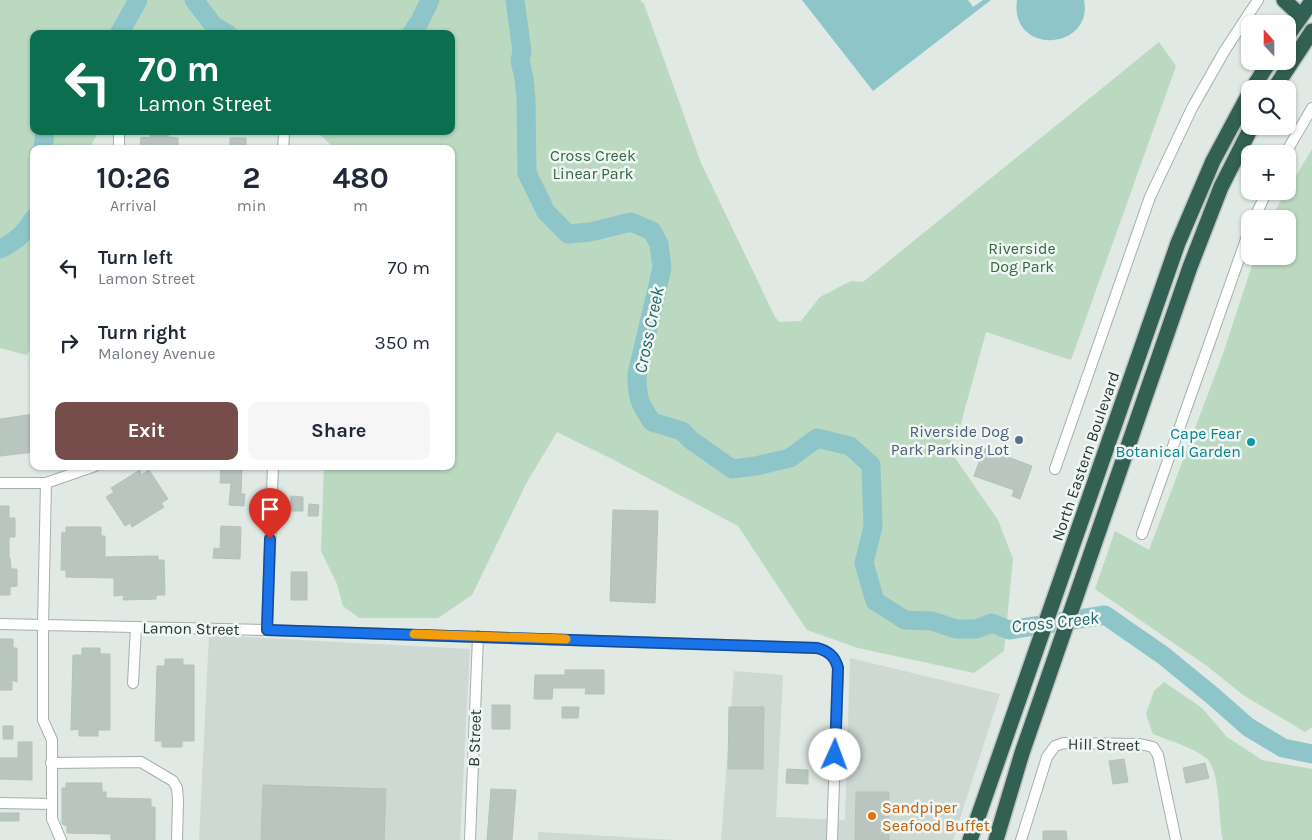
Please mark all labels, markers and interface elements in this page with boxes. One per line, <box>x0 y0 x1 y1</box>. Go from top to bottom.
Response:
north arrow <box>1241 15 1296 70</box>
map controls <box>1241 15 1296 265</box>
text: 70 m <box>138 49 220 90</box>
icon: left <box>55 50 120 115</box>
button: search <box>1241 80 1296 135</box>
text: Lamon Street <box>138 91 272 117</box>
button: + <box>1241 145 1296 200</box>
park label: Cross Creek Linear Park <box>550 146 636 183</box>
text: 10:26 <box>96 160 170 196</box>
text: 2 <box>242 160 261 196</box>
text: 480 <box>332 160 389 196</box>
text: Arrival <box>110 196 157 215</box>
text: min <box>237 196 266 215</box>
text: m <box>353 196 368 215</box>
button: − <box>1241 210 1296 265</box>
park label: Riverside Dog Park <box>988 239 1056 276</box>
text: Turn left <box>98 247 173 269</box>
icon: left <box>55 254 83 282</box>
text: 70 m <box>388 257 430 279</box>
text: Lamon Street <box>98 269 195 288</box>
water label: Cross Creek <box>629 284 669 375</box>
text: Turn right <box>98 322 187 344</box>
icon: right <box>55 329 83 357</box>
text: 350 m <box>374 332 430 354</box>
text: Maloney Avenue <box>98 344 215 363</box>
street label: North Eastern Boulevard <box>1048 369 1123 543</box>
button: Exit <box>55 402 238 460</box>
button: Share <box>248 402 430 460</box>
place label: Riverside Dog Park Parking Lot <box>891 422 1009 459</box>
place label: Cape Fear Botanical Garden <box>1115 424 1241 461</box>
marker: Riverside Dog Park Parking Lot <box>1013 434 1025 446</box>
marker: Cape Fear Botanical Garden <box>1245 436 1257 448</box>
pin <box>249 488 291 539</box>
icon: arrive <box>256 495 284 523</box>
water label: Cross Creek <box>1010 606 1101 638</box>
street label: Lamon Street <box>142 618 240 639</box>
street label: B Street <box>464 709 485 767</box>
position arrow <box>808 728 860 780</box>
street label: Hill Street <box>1068 734 1140 755</box>
place label: Sandpiper Seafood Buffet <box>882 798 990 835</box>
marker: Sandpiper Seafood Buffet <box>866 810 878 822</box>

